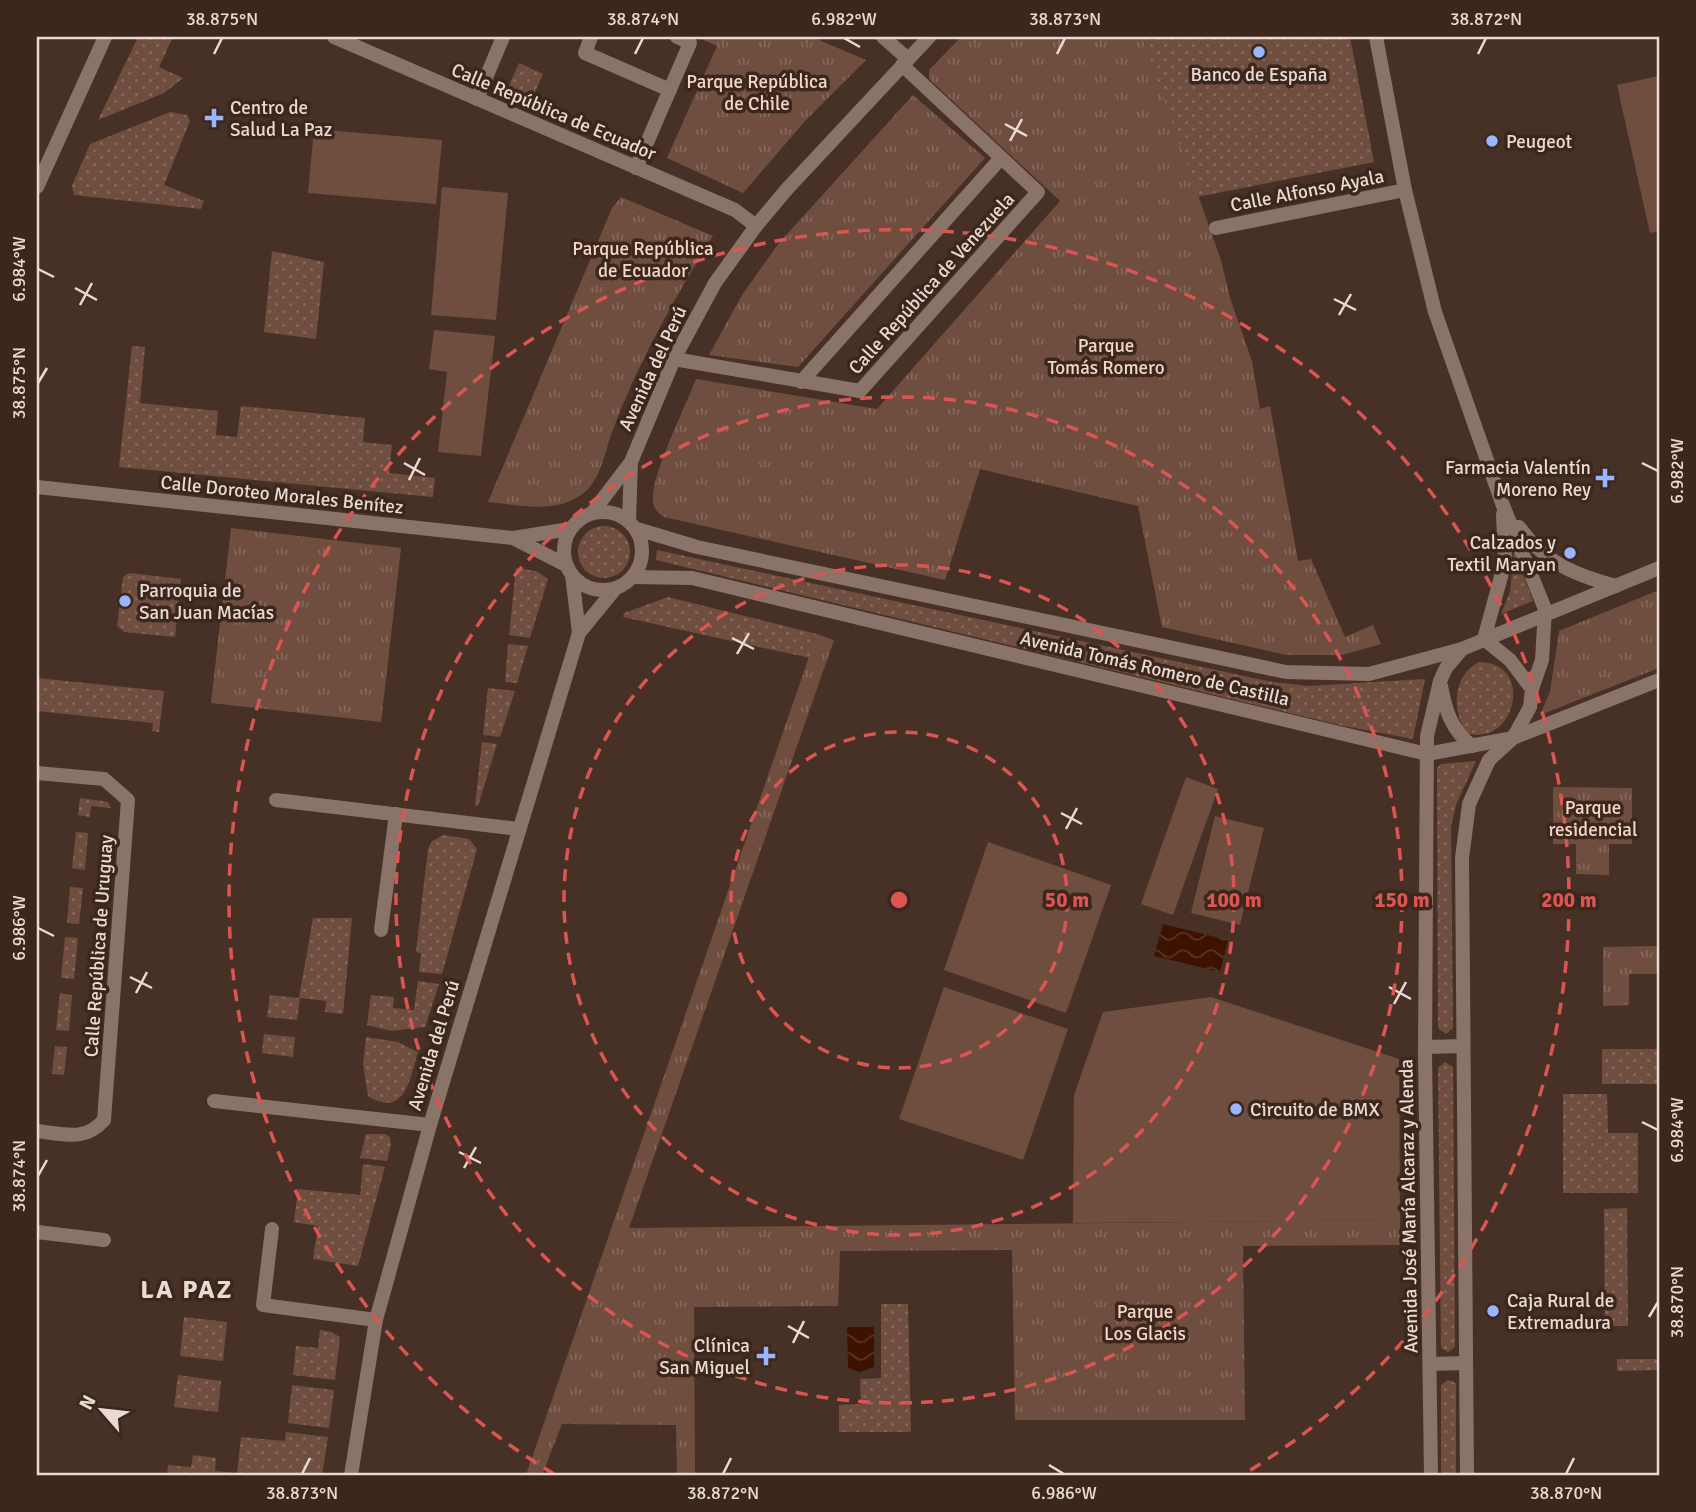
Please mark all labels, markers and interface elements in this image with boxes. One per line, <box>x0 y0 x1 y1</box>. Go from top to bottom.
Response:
text: 38.875°N <box>186 8 258 30</box>
text: 38.874°N <box>607 8 679 30</box>
text: 6.982°W <box>811 8 877 30</box>
text: 38.873°N <box>1029 8 1101 30</box>
text: 38.872°N <box>1450 8 1522 30</box>
marker: Banco de España <box>1251 44 1267 60</box>
street label: Calle República de Ecuador <box>448 58 660 166</box>
place label: Banco de España <box>1191 63 1327 87</box>
park label: Parque República de Chile <box>686 70 828 116</box>
place label: Centro de Salud La Paz <box>230 96 332 142</box>
marker: Centro de Salud La Paz <box>204 108 224 128</box>
place label: Peugeot <box>1506 130 1572 154</box>
marker: Peugeot <box>1484 133 1500 149</box>
street label: Calle Alfonso Ayala <box>1228 164 1386 218</box>
street label: Calle República de Venezuela <box>844 188 1020 380</box>
text: 6.984°W <box>8 236 30 302</box>
park label: Parque República de Ecuador <box>572 237 714 283</box>
street label: Avenida del Perú <box>613 302 692 435</box>
park label: Parque Tomás Romero <box>1047 334 1165 380</box>
text: 38.875°N <box>8 347 30 419</box>
text: 6.982°W <box>1666 438 1688 504</box>
place label: Farmacia Valentín Moreno Rey <box>1445 456 1591 502</box>
street label: Calle Doroteo Morales Benítez <box>159 470 404 520</box>
marker: Farmacia Valentín Moreno Rey <box>1597 470 1613 486</box>
place label: Calzados y Textil Maryan <box>1447 531 1556 577</box>
marker: Calzados y Textil Maryan <box>1562 545 1578 561</box>
place label: Parroquia de San Juan Macías <box>139 579 274 625</box>
marker: Parroquia de San Juan Macías <box>117 593 133 609</box>
street label: Avenida Tomás Romero de Castilla <box>1018 626 1292 712</box>
park label: Parque residencial <box>1548 796 1638 842</box>
street label: Calle República de Uruguay <box>79 834 119 1058</box>
text: 50 m <box>1045 887 1089 913</box>
text: 100 m <box>1206 887 1262 913</box>
text: 150 m <box>1374 887 1430 913</box>
text: 200 m <box>1541 887 1597 913</box>
centre of rings <box>887 888 911 912</box>
text: 6.986°W <box>8 895 30 961</box>
street label: Avenida del Perú <box>403 977 465 1113</box>
street label: Avenida José María Alcaraz y Alenda <box>1394 1059 1424 1353</box>
text: 6.984°W <box>1666 1097 1688 1163</box>
place label: Circuito de BMX <box>1250 1098 1380 1122</box>
marker: Circuito de BMX <box>1228 1101 1244 1117</box>
text: 38.874°N <box>8 1140 30 1212</box>
text: 38.870°N <box>1666 1266 1688 1338</box>
district label: LA PAZ <box>140 1274 234 1306</box>
place label: Caja Rural de Extremadura <box>1507 1289 1614 1335</box>
park label: Parque Los Glacis <box>1104 1300 1186 1346</box>
marker: Caja Rural de Extremadura <box>1485 1303 1501 1319</box>
place label: Clínica San Miguel <box>659 1334 750 1380</box>
marker: Clínica San Miguel <box>756 1346 776 1366</box>
north arrow <box>66 1376 136 1446</box>
text: N <box>74 1391 102 1414</box>
text: 38.873°N <box>266 1482 338 1504</box>
text: 38.872°N <box>687 1482 759 1504</box>
text: 6.986°W <box>1031 1482 1097 1504</box>
text: 38.870°N <box>1530 1482 1602 1504</box>

